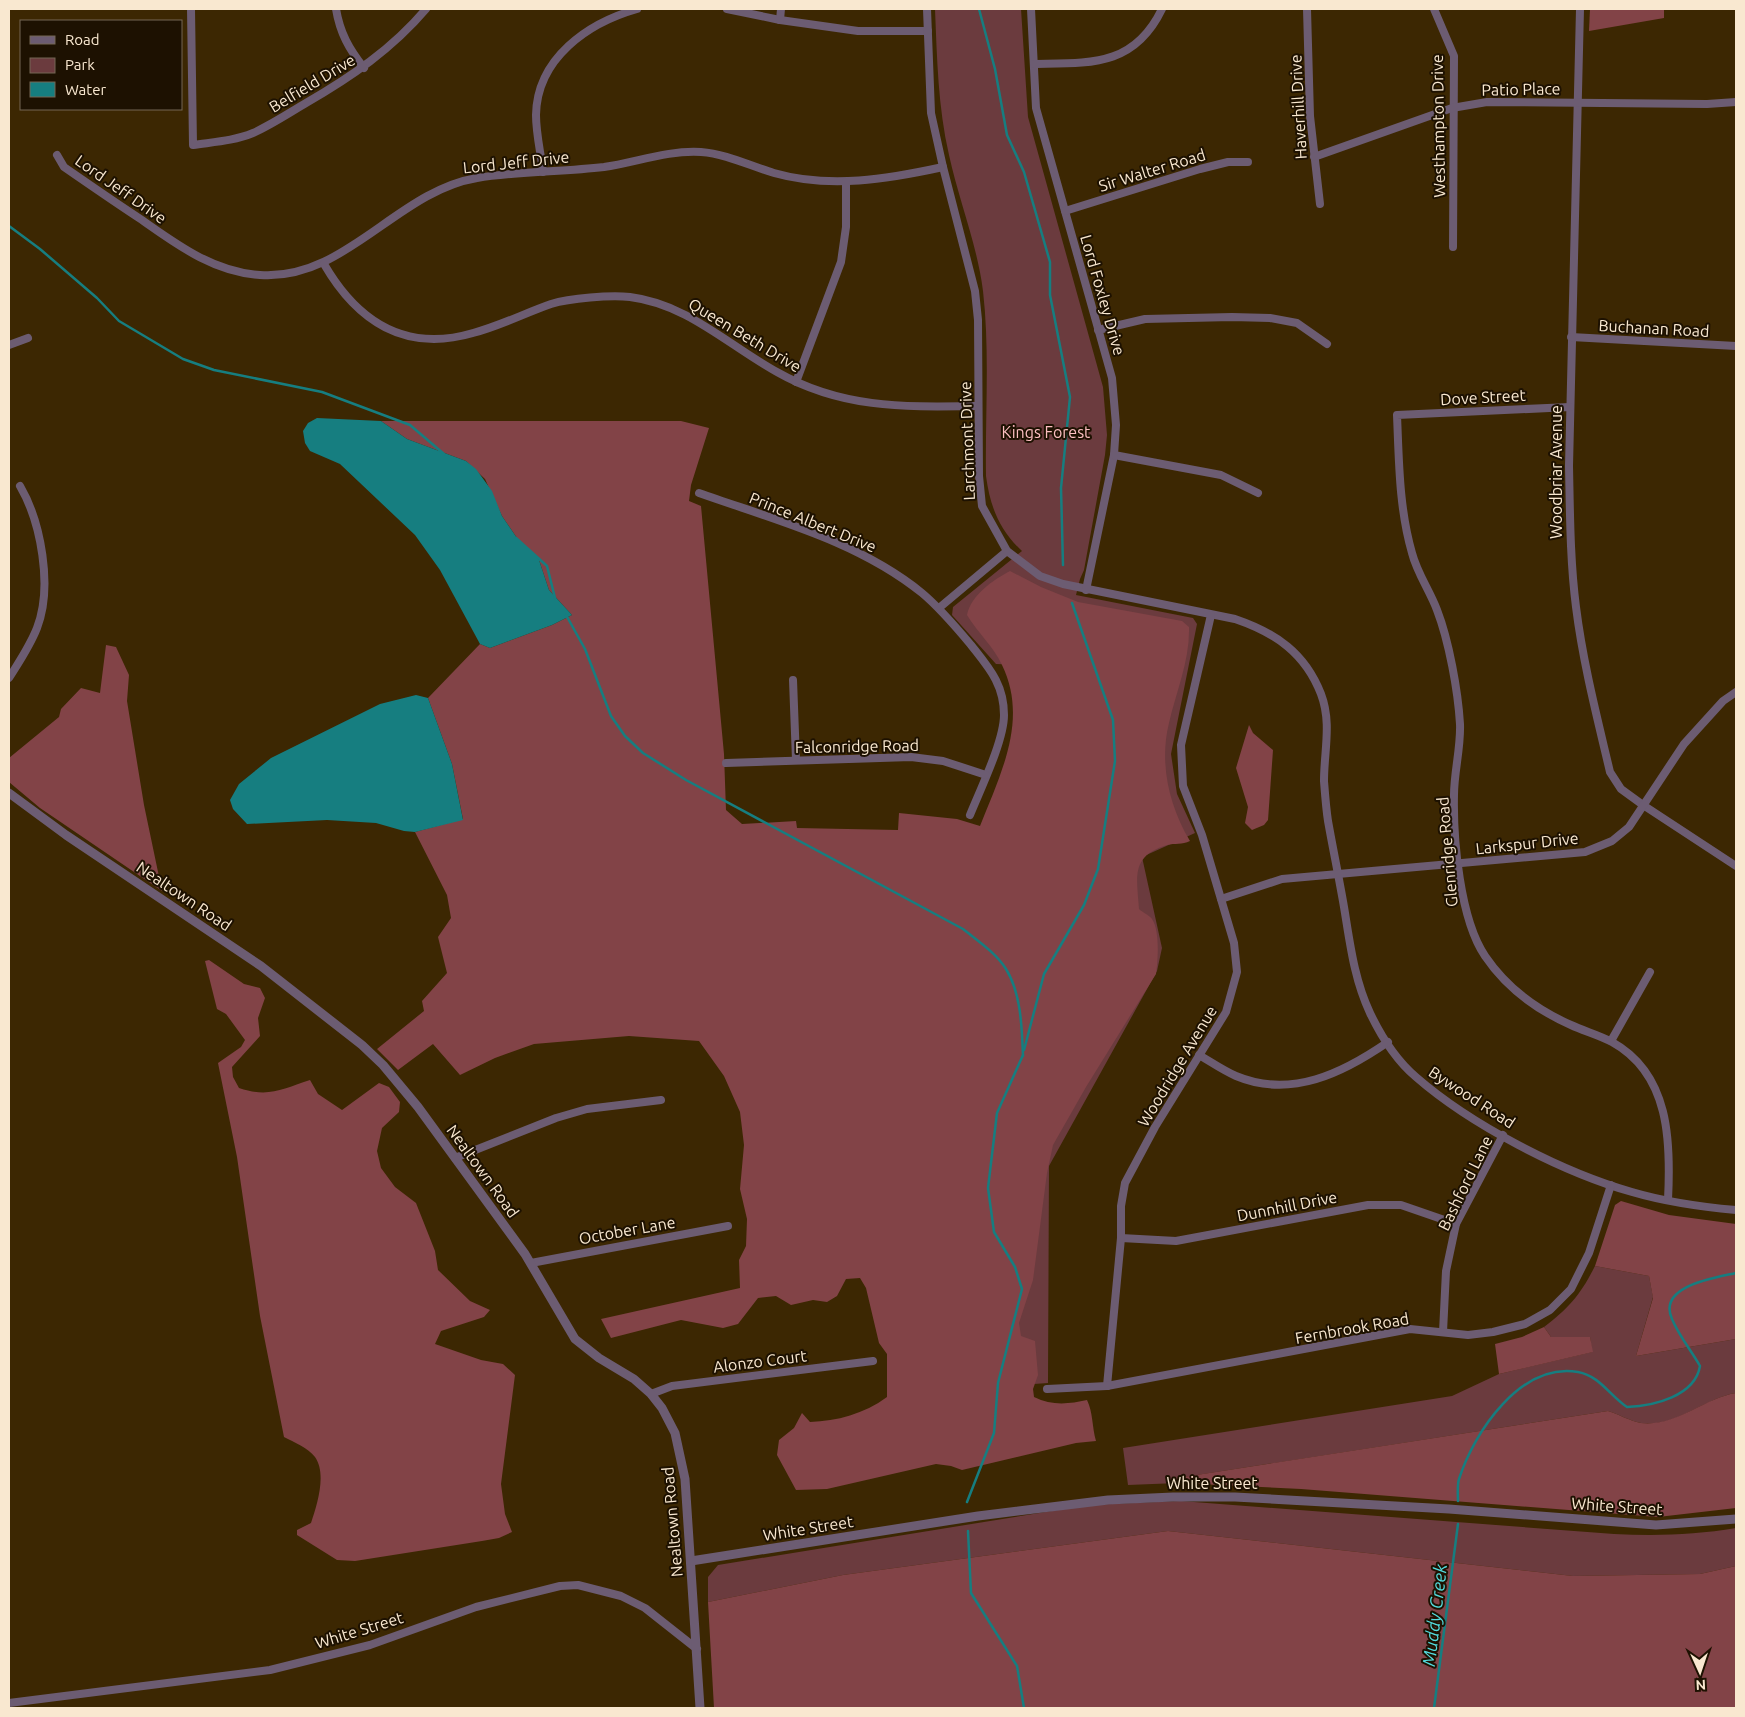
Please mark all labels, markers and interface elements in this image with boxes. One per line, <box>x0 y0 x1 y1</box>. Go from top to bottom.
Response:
legend <box>20 20 182 110</box>
text: Road <box>65 31 100 48</box>
street label: Belfield Drive <box>266 50 358 116</box>
street label: Haverhill Drive <box>1286 54 1310 160</box>
street label: Westhampton Drive <box>1428 54 1448 198</box>
text: Park <box>65 56 95 73</box>
street label: Patio Place <box>1481 79 1561 99</box>
text: Water <box>65 81 106 98</box>
street label: Sir Walter Road <box>1096 145 1208 195</box>
street label: Lord Jeff Drive <box>462 147 570 177</box>
street label: Lord Jeff Drive <box>72 151 170 227</box>
street label: Lord Foxley Drive <box>1077 233 1129 357</box>
street label: Queen Beth Drive <box>686 294 804 376</box>
street label: Buchanan Road <box>1598 316 1710 340</box>
street label: Larchmont Drive <box>956 381 978 501</box>
street label: Dove Street <box>1440 386 1527 408</box>
street label: Woodbriar Avenue <box>1547 405 1565 539</box>
park label: Kings Forest <box>1002 423 1091 441</box>
street label: Prince Albert Drive <box>747 488 879 556</box>
street label: Falconridge Road <box>795 736 919 756</box>
street label: Glenridge Road <box>1433 796 1461 908</box>
street label: Larkspur Drive <box>1475 829 1579 857</box>
street label: Nealtown Road <box>133 858 235 934</box>
street label: Woodridge Avenue <box>1134 1002 1220 1130</box>
street label: Bywood Road <box>1426 1062 1518 1132</box>
street label: Nealtown Road <box>443 1121 523 1221</box>
street label: Bashford Lane <box>1434 1133 1496 1233</box>
street label: Dunnhill Drive <box>1235 1187 1339 1225</box>
street label: October Lane <box>577 1213 677 1247</box>
street label: Fernbrook Road <box>1294 1309 1410 1347</box>
street label: Alonzo Court <box>712 1346 808 1376</box>
street label: Nealtown Road <box>658 1466 686 1578</box>
street label: White Street <box>1166 1474 1258 1492</box>
street label: White Street <box>1571 1494 1664 1518</box>
street label: White Street <box>762 1512 855 1544</box>
water label: Muddy Creek <box>1418 1562 1450 1667</box>
street label: White Street <box>313 1608 406 1652</box>
north arrow <box>1675 1647 1725 1697</box>
text: N <box>1695 1677 1706 1693</box>

